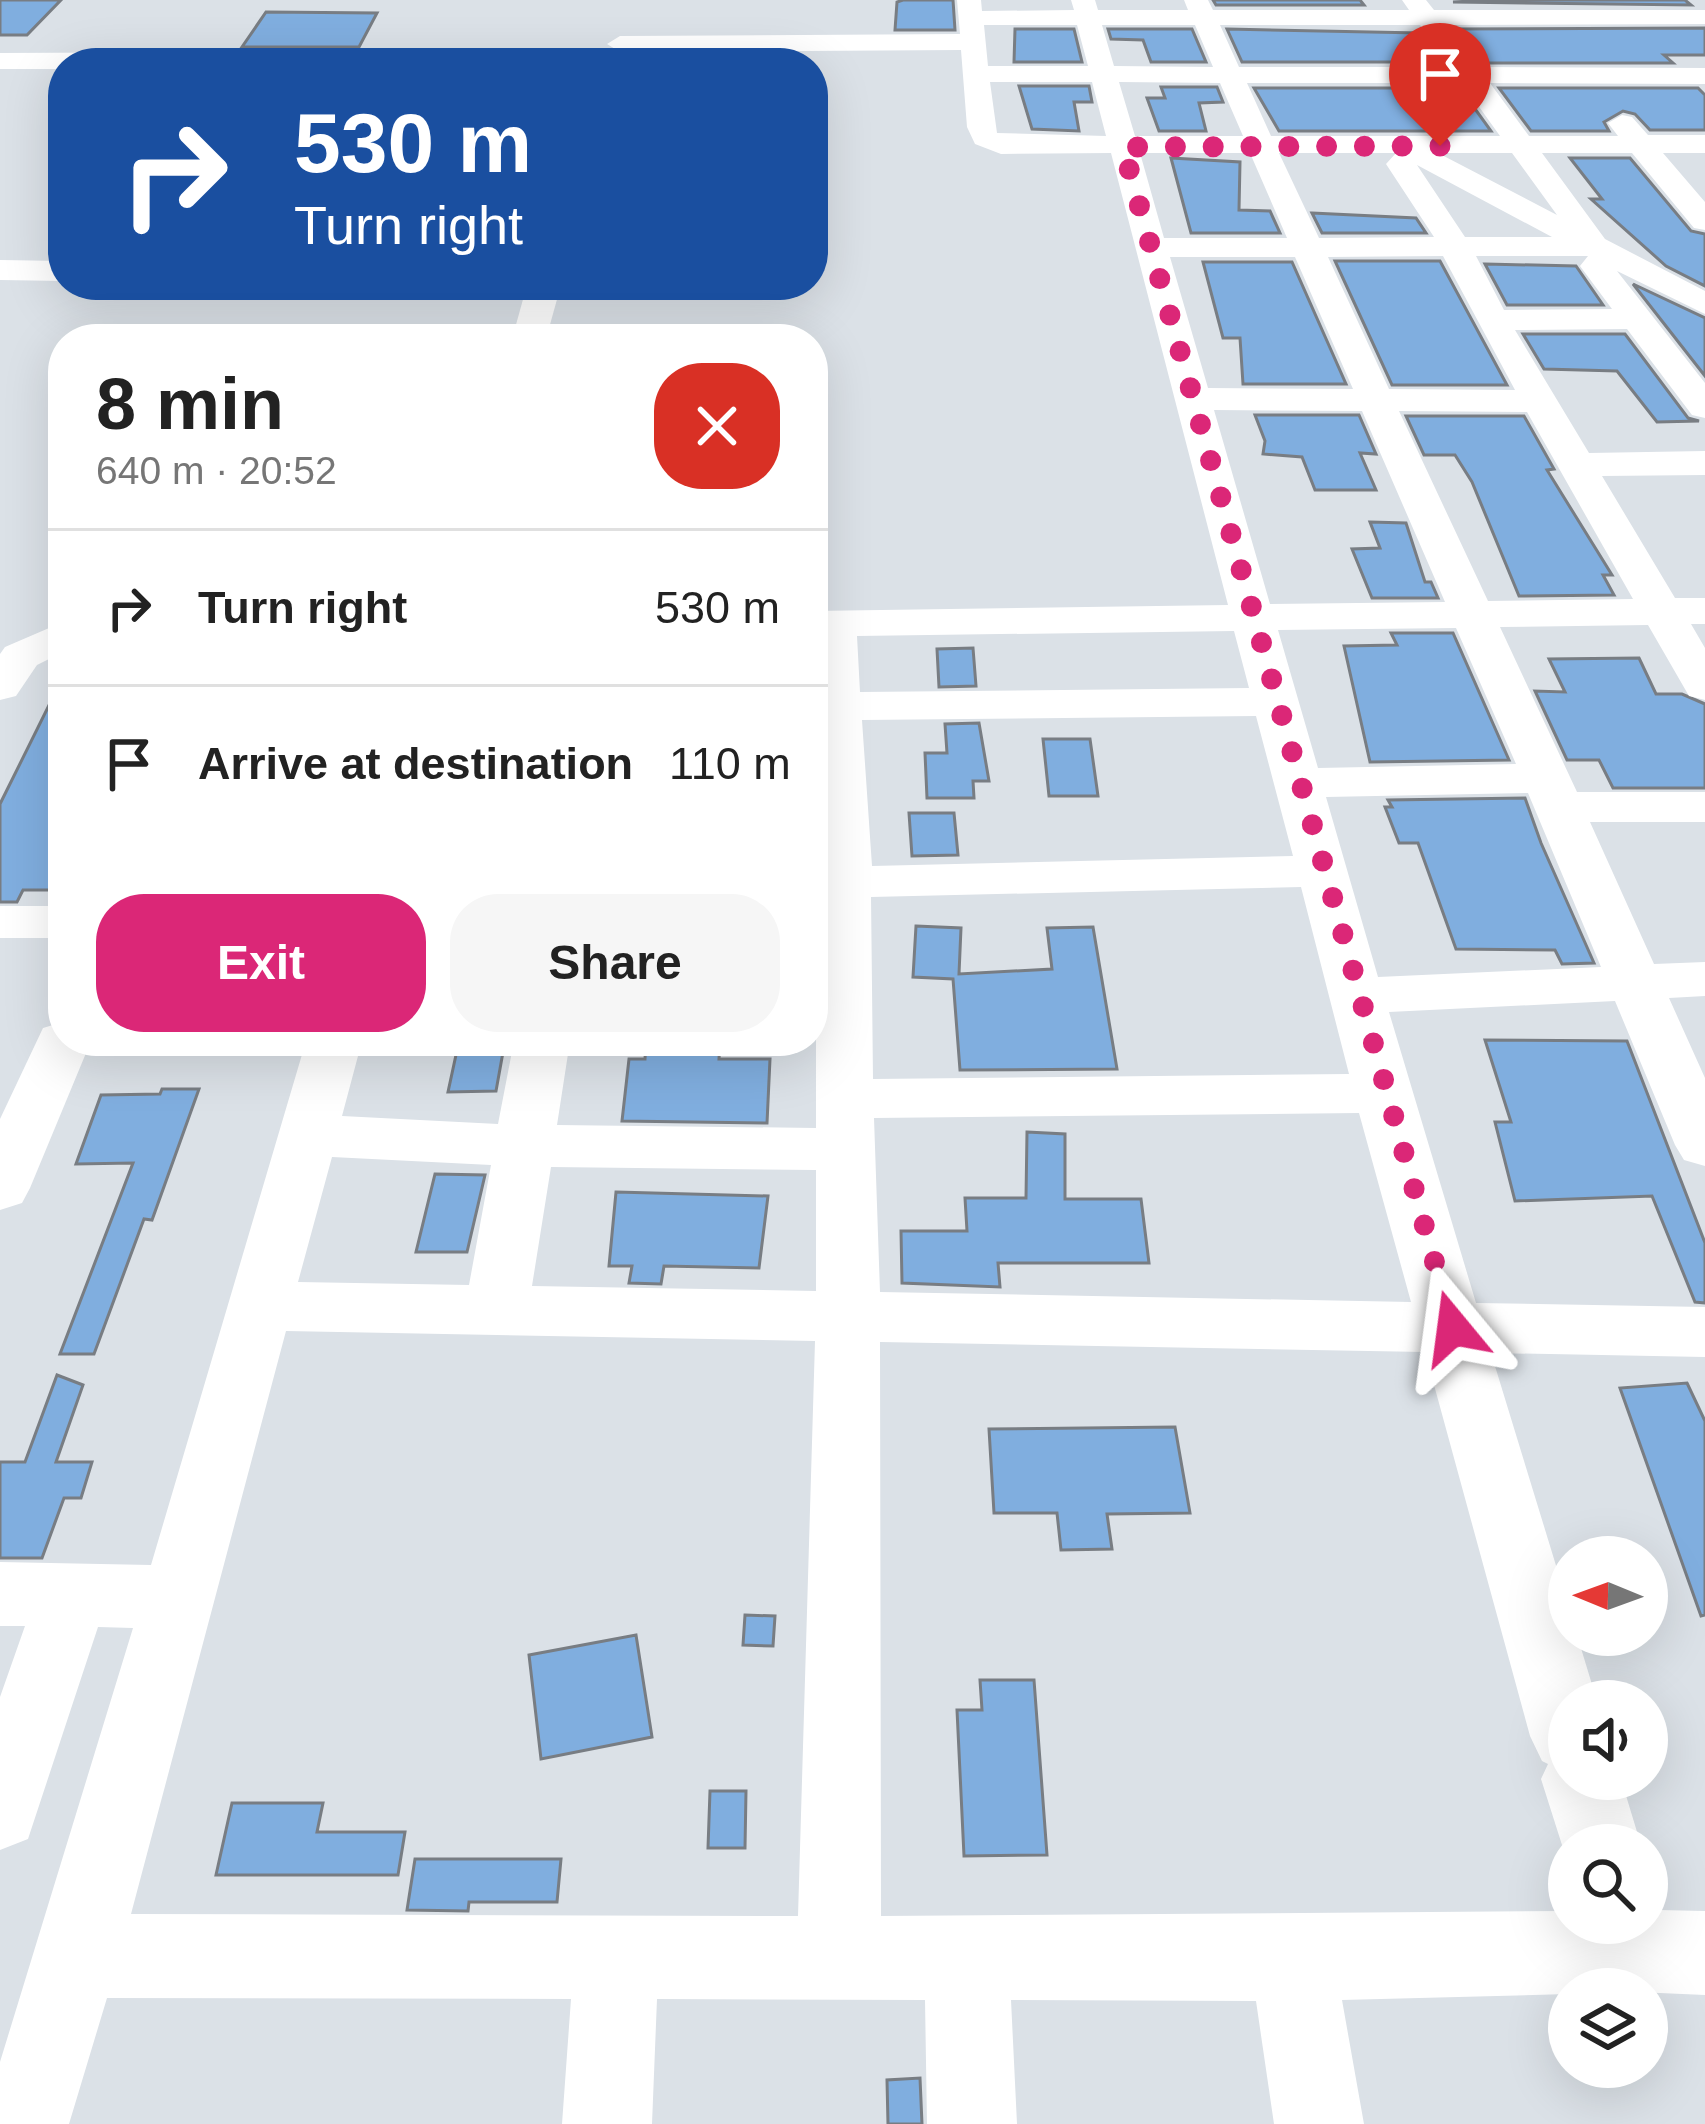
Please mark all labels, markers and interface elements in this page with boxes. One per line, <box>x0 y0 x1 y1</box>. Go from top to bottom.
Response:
pin <box>1389 23 1491 146</box>
icon: arrive <box>1407 41 1473 107</box>
icon: right <box>96 96 252 252</box>
text: 530 m <box>294 96 532 190</box>
text: Turn right <box>294 195 523 255</box>
button: close <box>654 363 780 489</box>
text: 8 min <box>96 364 284 444</box>
text: 640 m · 20:52 <box>96 449 337 492</box>
icon: right <box>96 575 162 641</box>
text: Turn right <box>198 582 407 633</box>
text: 530 m <box>655 582 780 633</box>
icon: arrive <box>96 731 162 797</box>
text: Arrive at destination <box>198 738 633 789</box>
text: 110 m <box>669 738 791 789</box>
button: Exit <box>96 894 426 1032</box>
button: Share <box>450 894 780 1032</box>
position arrow <box>1390 1265 1516 1391</box>
north arrow <box>1548 1536 1668 1656</box>
map controls <box>1548 1536 1668 2088</box>
button: sound <box>1548 1680 1668 1800</box>
button: search <box>1548 1824 1668 1944</box>
button: layers <box>1548 1968 1668 2088</box>

